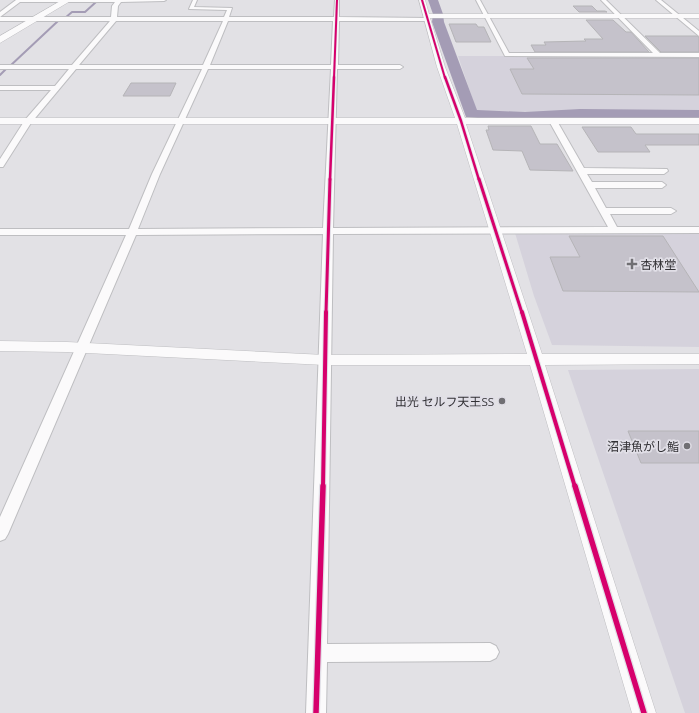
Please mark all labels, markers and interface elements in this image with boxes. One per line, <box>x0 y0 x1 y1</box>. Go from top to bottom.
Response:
place label: 杏林堂 <box>640 258 676 271</box>
marker: 杏林堂 <box>627 259 637 269</box>
place label: 出光 セルフ天王SS <box>395 395 494 408</box>
marker: 出光 セルフ天王SS <box>497 396 507 406</box>
place label: 沼津魚がし鮨 <box>607 440 679 453</box>
marker: 沼津魚がし鮨 <box>682 441 692 451</box>

